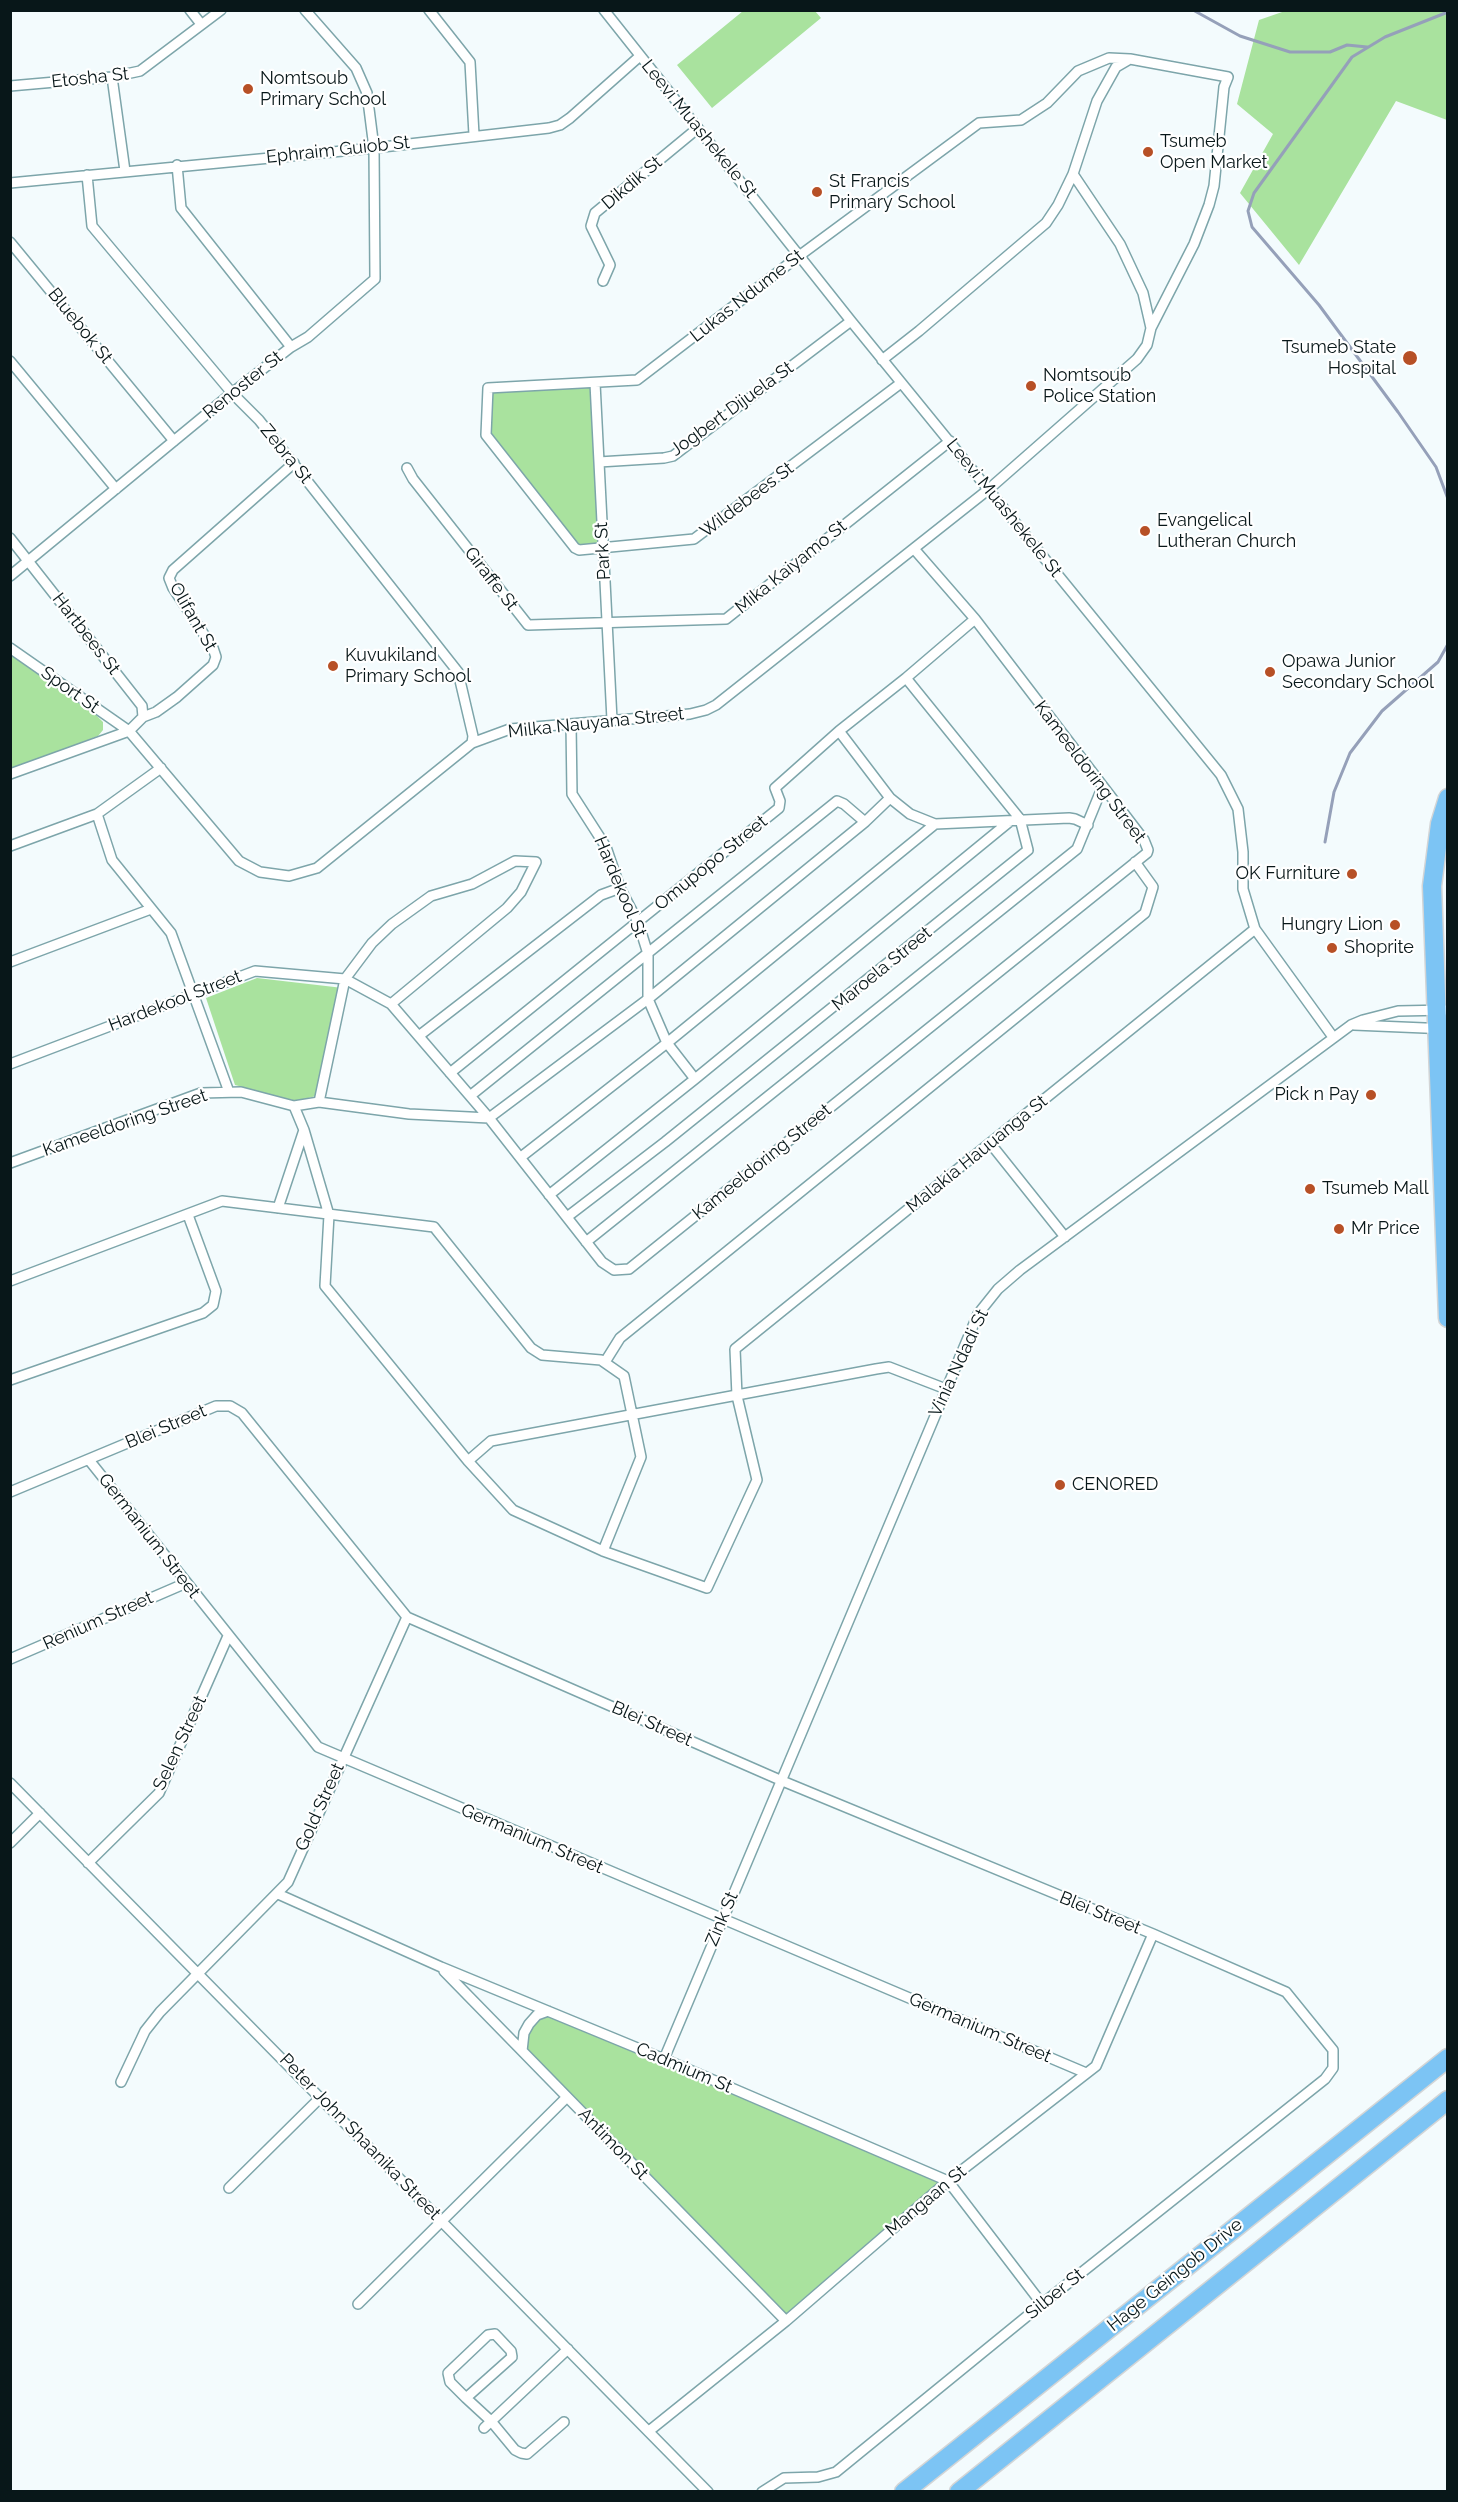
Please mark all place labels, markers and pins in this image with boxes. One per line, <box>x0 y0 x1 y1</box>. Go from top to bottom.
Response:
place label: Nomtsoub Primary School <box>260 68 386 110</box>
marker: Nomtsoub Primary School <box>241 82 255 96</box>
place label: Tsumeb Open Market <box>1160 131 1268 174</box>
marker: Tsumeb Open Market <box>1141 145 1155 159</box>
place label: St Francis Primary School <box>829 171 955 213</box>
marker: St Francis Primary School <box>810 185 824 199</box>
place label: Tsumeb State Hospital <box>1282 337 1396 380</box>
marker: Tsumeb State Hospital <box>1401 349 1419 367</box>
place label: Nomtsoub Police Station <box>1043 365 1156 407</box>
marker: Nomtsoub Police Station <box>1024 379 1038 393</box>
place label: Evangelical Lutheran Church <box>1157 510 1296 552</box>
marker: Evangelical Lutheran Church <box>1138 524 1152 538</box>
place label: Kuvukiland Primary School <box>345 645 471 688</box>
place label: Opawa Junior Secondary School <box>1282 651 1434 694</box>
marker: Kuvukiland Primary School <box>326 659 340 673</box>
marker: Opawa Junior Secondary School <box>1263 665 1277 679</box>
place label: OK Furniture <box>1236 863 1340 885</box>
marker: OK Furniture <box>1345 867 1359 881</box>
place label: Hungry Lion <box>1281 914 1383 936</box>
marker: Hungry Lion <box>1388 918 1402 932</box>
place label: Shoprite <box>1344 937 1414 959</box>
marker: Shoprite <box>1325 941 1339 955</box>
place label: Pick n Pay <box>1274 1084 1359 1106</box>
marker: Pick n Pay <box>1364 1088 1378 1102</box>
place label: Tsumeb Mall <box>1322 1178 1429 1200</box>
marker: Tsumeb Mall <box>1303 1182 1317 1196</box>
place label: Mr Price <box>1351 1218 1419 1240</box>
marker: Mr Price <box>1332 1222 1346 1236</box>
place label: CENORED <box>1072 1474 1158 1496</box>
marker: CENORED <box>1053 1478 1067 1492</box>

